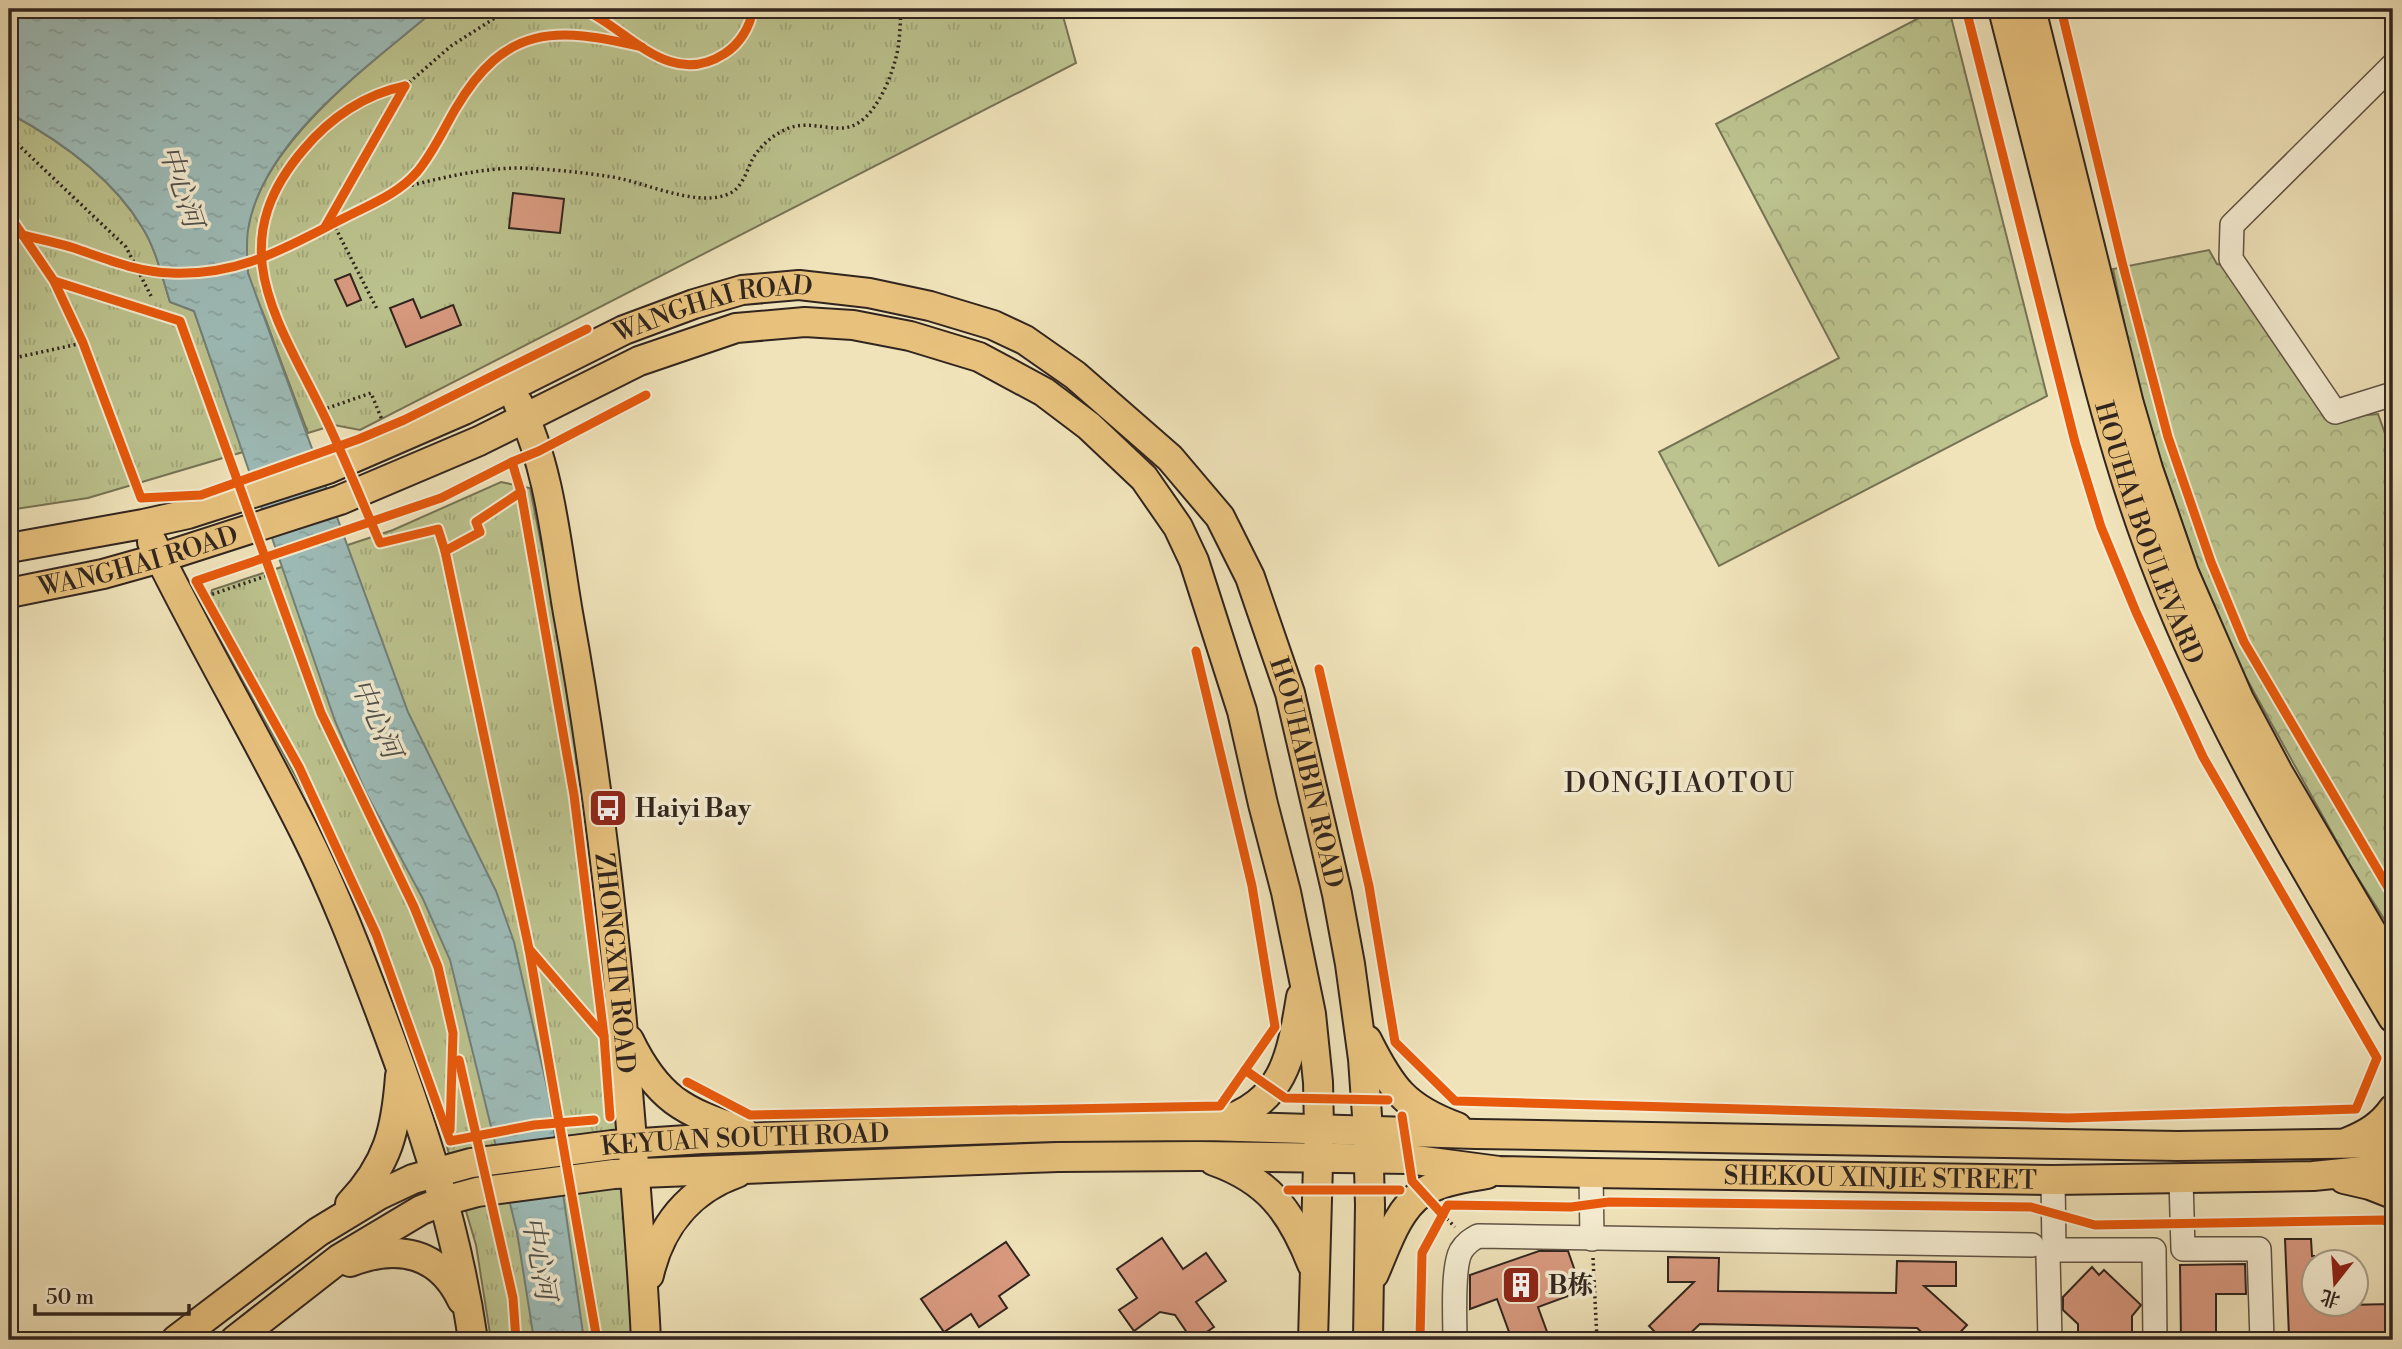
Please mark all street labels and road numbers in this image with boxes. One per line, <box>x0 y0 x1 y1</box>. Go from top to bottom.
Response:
street label: WANGHAI ROAD <box>608 269 814 350</box>
street label: HOUHAI BOULEVARD <box>2087 398 2210 669</box>
street label: WANGHAI ROAD <box>35 519 242 604</box>
street label: HOUHAIBIN ROAD <box>1262 653 1350 891</box>
street label: ZHONGXIN ROAD <box>587 851 641 1075</box>
street label: KEYUAN SOUTH ROAD <box>599 1118 890 1163</box>
street label: SHEKOU XINJIE STREET <box>1723 1160 2037 1197</box>

